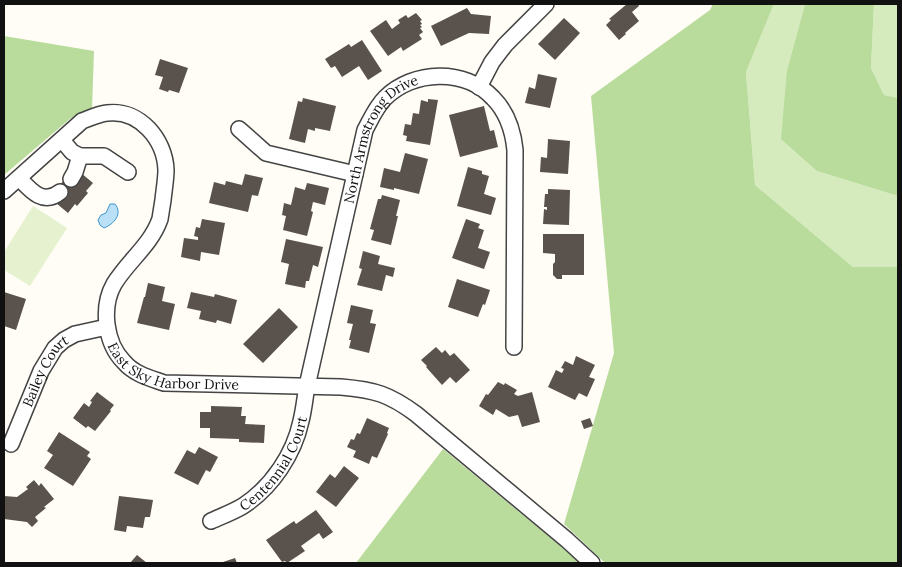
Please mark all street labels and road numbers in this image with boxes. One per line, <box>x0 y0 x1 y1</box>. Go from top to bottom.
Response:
street label: North Armstrong Drive <box>340 71 421 205</box>
street label: Bailey Court <box>18 330 72 410</box>
street label: East Sky Harbor Drive <box>104 339 240 394</box>
street label: Centennial Court <box>236 414 311 515</box>

